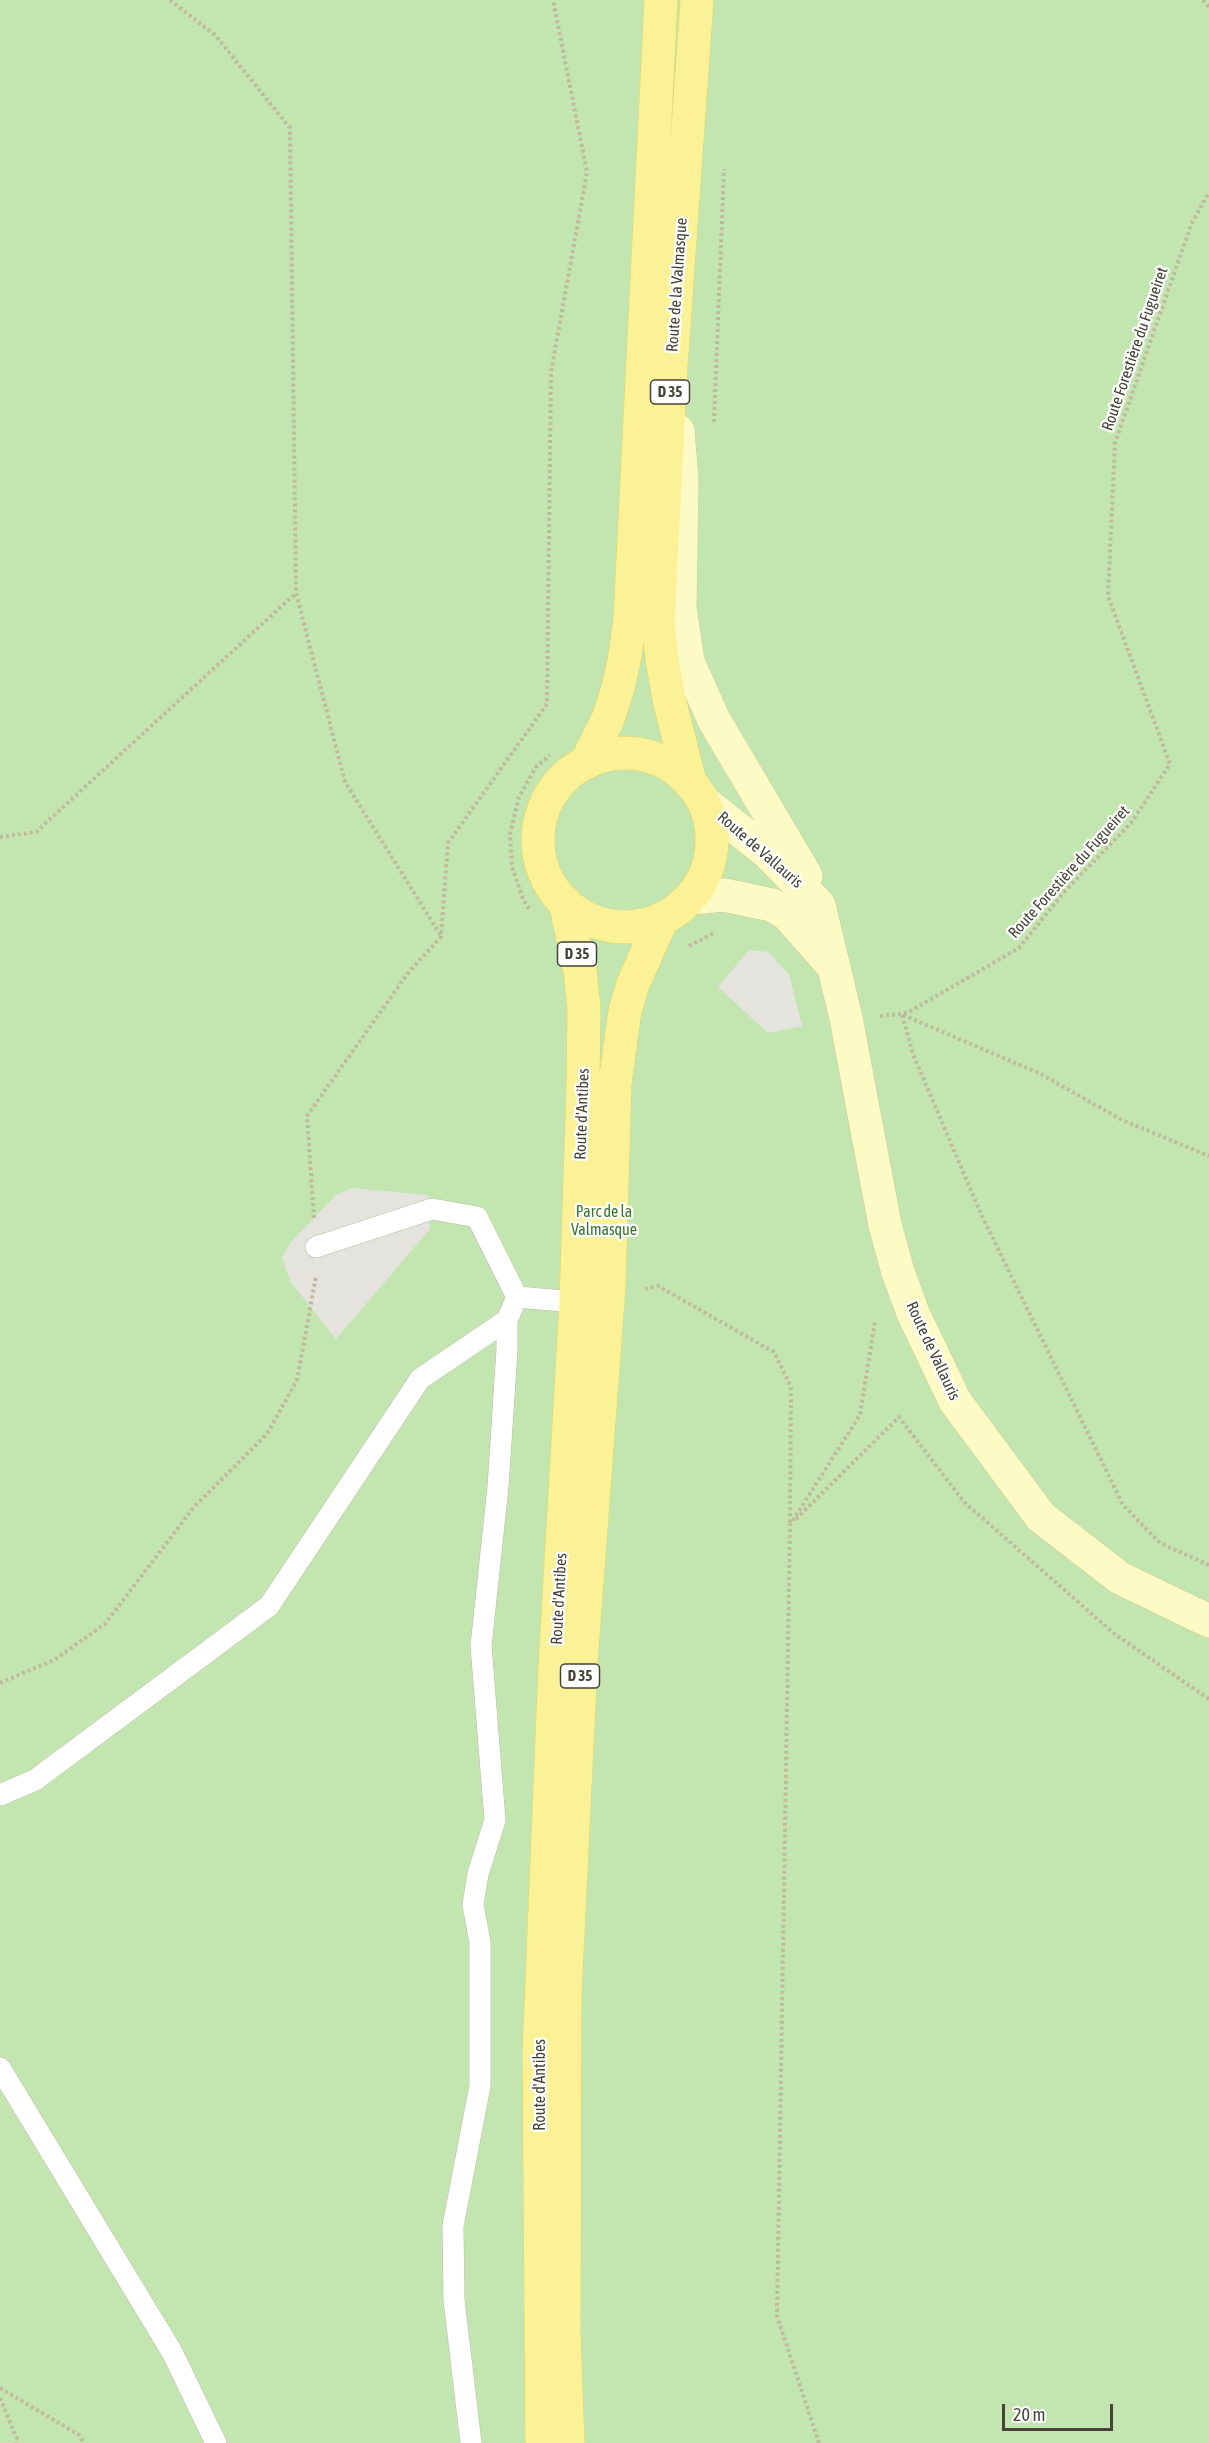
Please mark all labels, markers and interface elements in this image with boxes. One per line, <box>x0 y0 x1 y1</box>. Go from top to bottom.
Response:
street label: Route de la Valmasque <box>663 217 691 353</box>
street label: Route Forestière du Fugueiret <box>1098 265 1172 433</box>
road number: D 35 <box>650 380 690 404</box>
street label: Route Forestière du Fugueiret <box>1004 802 1134 942</box>
street label: Route de Vallauris <box>713 808 807 892</box>
road number: D 35 <box>558 942 596 966</box>
street label: Route d'Antibes <box>571 1068 593 1160</box>
park label: Parc de la Valmasque <box>571 1202 637 1240</box>
street label: Route de Vallauris <box>902 1299 964 1403</box>
street label: Route d'Antibes <box>547 1553 571 1645</box>
road number: D 35 <box>560 1664 600 1688</box>
street label: Route d'Antibes <box>530 2039 550 2131</box>
scale bar <box>1005 2392 1116 2430</box>
text: 20 m <box>1013 2404 1045 2425</box>

